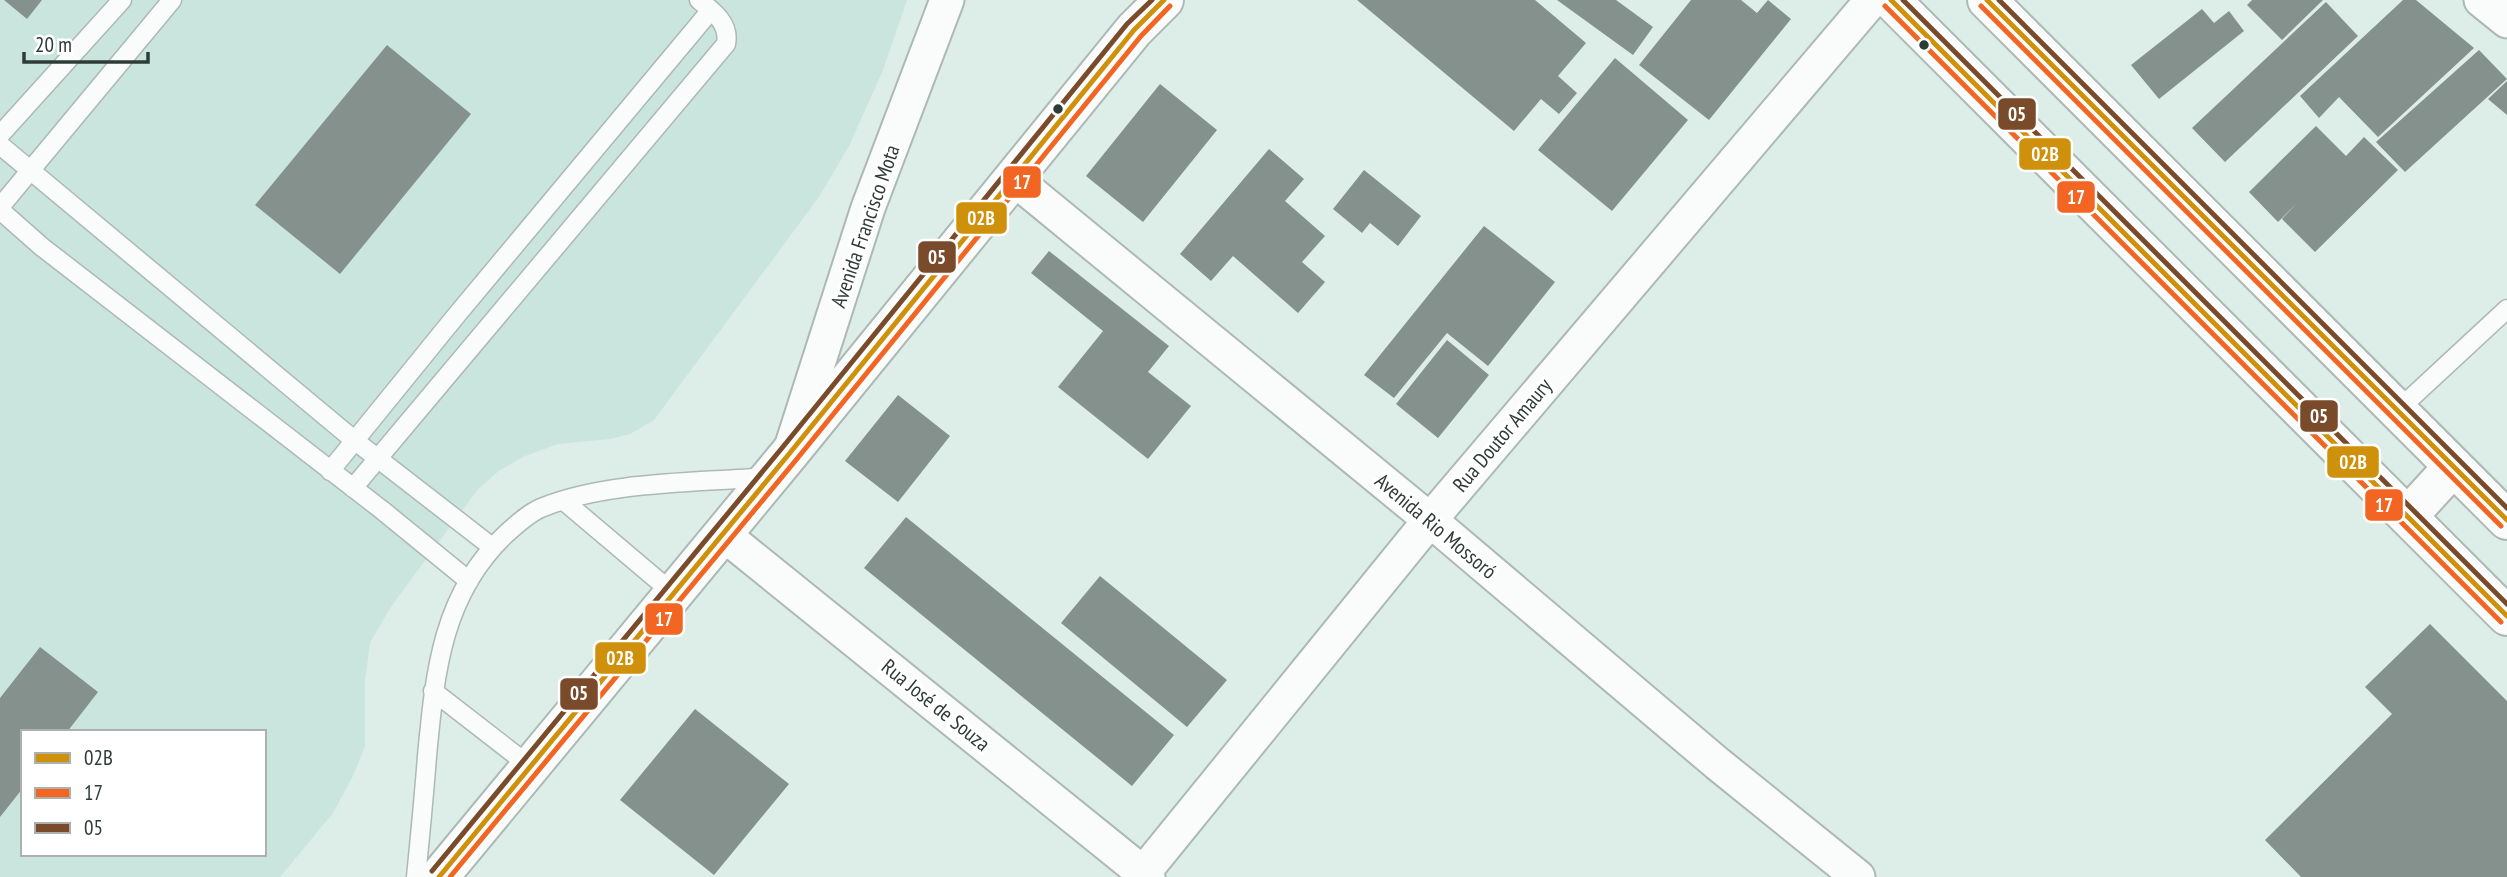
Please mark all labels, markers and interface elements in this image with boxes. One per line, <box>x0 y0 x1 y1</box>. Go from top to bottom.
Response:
scale bar <box>24 21 149 65</box>
text: 20 m <box>35 31 72 58</box>
unlabelled marker <box>1917 38 1931 52</box>
line badge: 05 <box>1997 97 2037 131</box>
unlabelled marker <box>1051 102 1065 116</box>
text: 05 <box>2008 102 2026 126</box>
line badge: 02B <box>2018 137 2072 171</box>
street label: Avenida Francisco Mota <box>825 141 905 311</box>
text: 02B <box>2031 142 2059 166</box>
line badge: 17 <box>1002 165 1042 199</box>
text: 17 <box>1013 170 1031 194</box>
line badge: 17 <box>2056 180 2096 214</box>
text: 17 <box>2067 185 2085 209</box>
line badge: 02B <box>955 201 1008 235</box>
text: 02B <box>967 206 995 230</box>
line badge: 05 <box>917 240 957 274</box>
text: 05 <box>928 245 946 269</box>
street label: Rua Doutor Amaury <box>1447 372 1558 497</box>
line badge: 05 <box>2299 399 2339 433</box>
text: 05 <box>2310 404 2328 428</box>
line badge: 02B <box>2326 445 2380 479</box>
text: 02B <box>2339 450 2367 474</box>
street label: Avenida Rio Mossoró <box>1370 467 1502 585</box>
line badge: 17 <box>2364 488 2404 522</box>
text: 17 <box>2375 493 2393 517</box>
line badge: 17 <box>644 602 684 636</box>
text: 17 <box>655 607 673 631</box>
line badge: 02B <box>594 641 647 675</box>
text: 02B <box>606 646 634 670</box>
street label: Rua José de Souza <box>876 653 996 757</box>
line badge: 05 <box>559 677 599 711</box>
text: 05 <box>570 681 588 705</box>
legend <box>21 730 266 856</box>
text: 02B <box>84 744 113 771</box>
text: 17 <box>84 779 103 806</box>
text: 05 <box>84 814 103 841</box>

